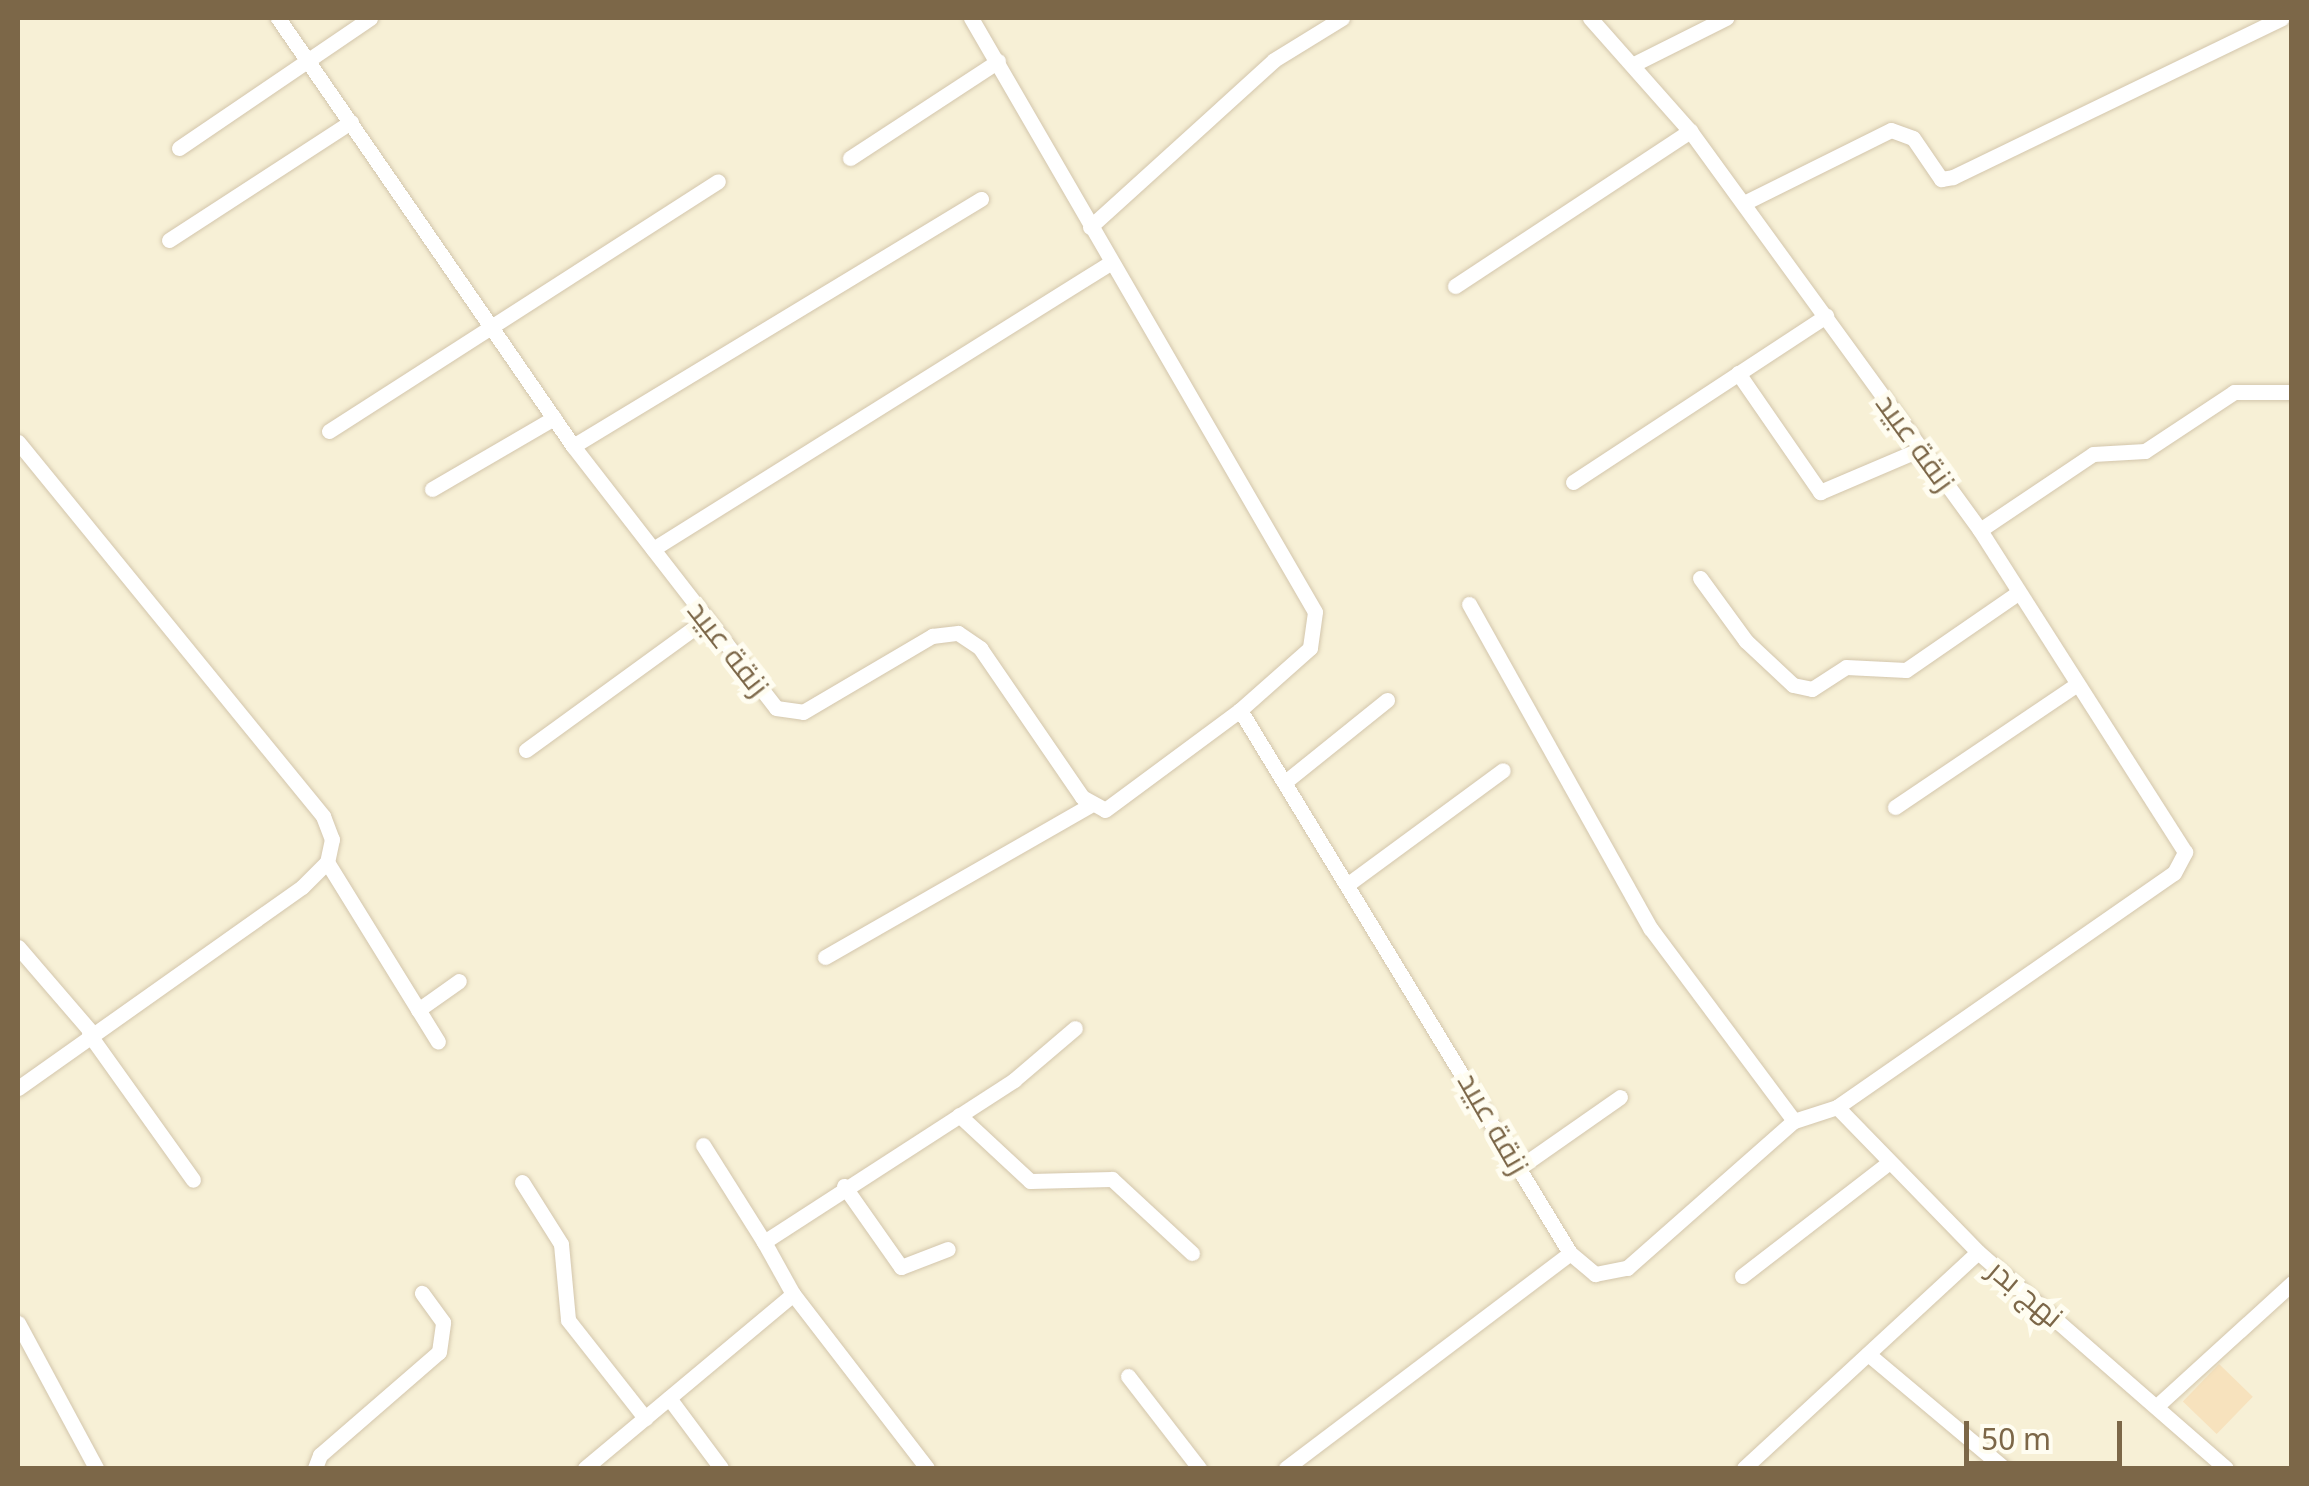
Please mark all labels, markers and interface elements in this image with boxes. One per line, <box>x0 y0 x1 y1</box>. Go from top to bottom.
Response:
street label: زنقة عبيد <box>1869 386 1963 498</box>
street label: زنقة عبيد <box>680 593 778 703</box>
street label: زنقة عبيد <box>1450 1066 1538 1180</box>
street label: نهج بدر <box>1981 1251 2071 1335</box>
scale bar <box>1969 1401 2126 1463</box>
text: 50 m <box>1981 1418 2051 1459</box>

